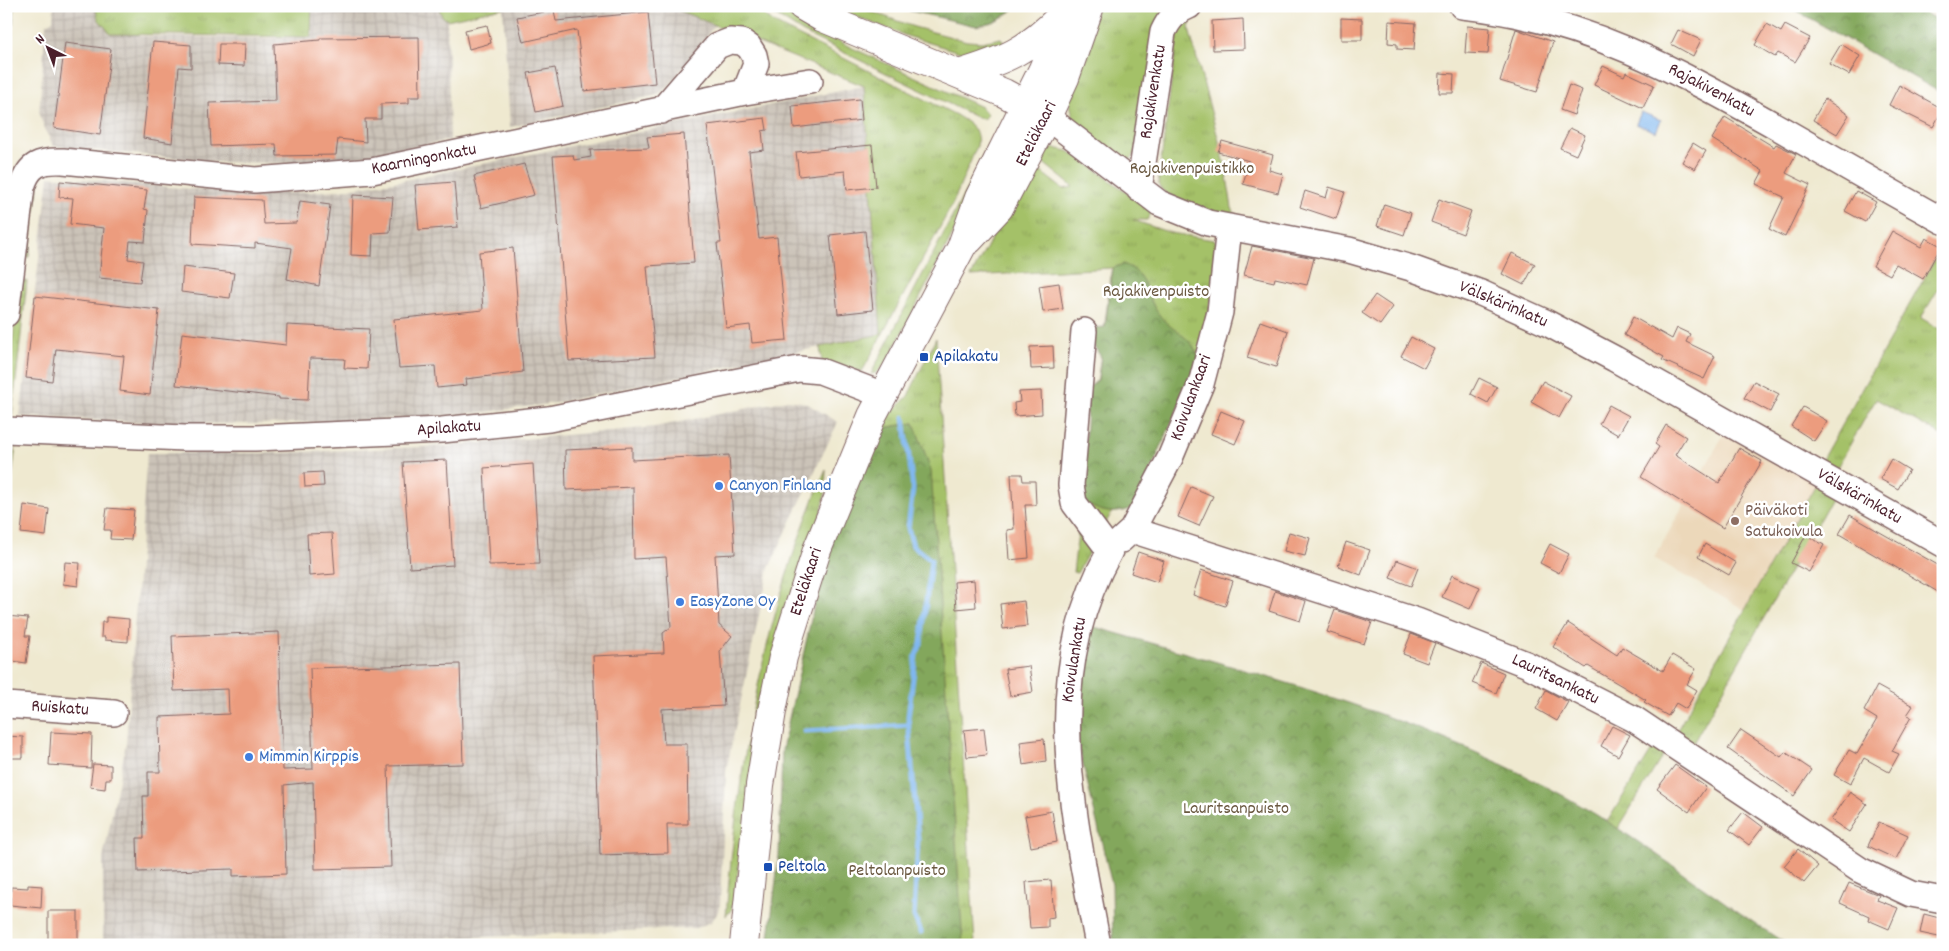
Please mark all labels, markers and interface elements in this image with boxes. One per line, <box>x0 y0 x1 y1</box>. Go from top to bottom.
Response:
north arrow <box>22 22 72 72</box>
text: N <box>31 30 50 50</box>
street label: Rajakivenkatu <box>1134 43 1174 141</box>
street label: Rajakivenkatu <box>1663 58 1759 124</box>
street label: Eteläkaari <box>1010 97 1064 171</box>
street label: Kaarningonkatu <box>369 138 479 182</box>
park label: Rajakivenpuistikko <box>1130 157 1254 182</box>
street label: Välskärinkatu <box>1455 275 1551 335</box>
park label: Rajakivenpuisto <box>1103 280 1209 305</box>
place label: Apilakatu <box>934 345 998 370</box>
marker: Apilakatu <box>918 351 930 363</box>
street label: Koivulankaari <box>1165 351 1219 445</box>
street label: Apilakatu <box>416 414 482 444</box>
street label: Välskärinkatu <box>1812 463 1906 531</box>
place label: Canyon Finland <box>729 474 832 499</box>
marker: Canyon Finland <box>713 480 725 492</box>
place label: Päiväkoti Satukoivula <box>1745 499 1823 545</box>
marker: Päiväkoti Satukoivula <box>1729 515 1741 527</box>
street label: Eteläkaari <box>784 545 830 619</box>
place label: EasyZone Oy <box>690 590 776 615</box>
marker: EasyZone Oy <box>674 596 686 608</box>
street label: Koivulankatu <box>1056 615 1094 705</box>
street label: Lauritsankatu <box>1507 648 1603 712</box>
street label: Ruiskatu <box>30 695 90 723</box>
place label: Mimmin Kirppis <box>259 745 359 770</box>
marker: Mimmin Kirppis <box>243 751 255 763</box>
park label: Lauritsanpuisto <box>1183 797 1289 822</box>
place label: Peltola <box>778 855 826 880</box>
park label: Peltolanpuisto <box>848 859 946 884</box>
marker: Peltola <box>762 861 774 873</box>

